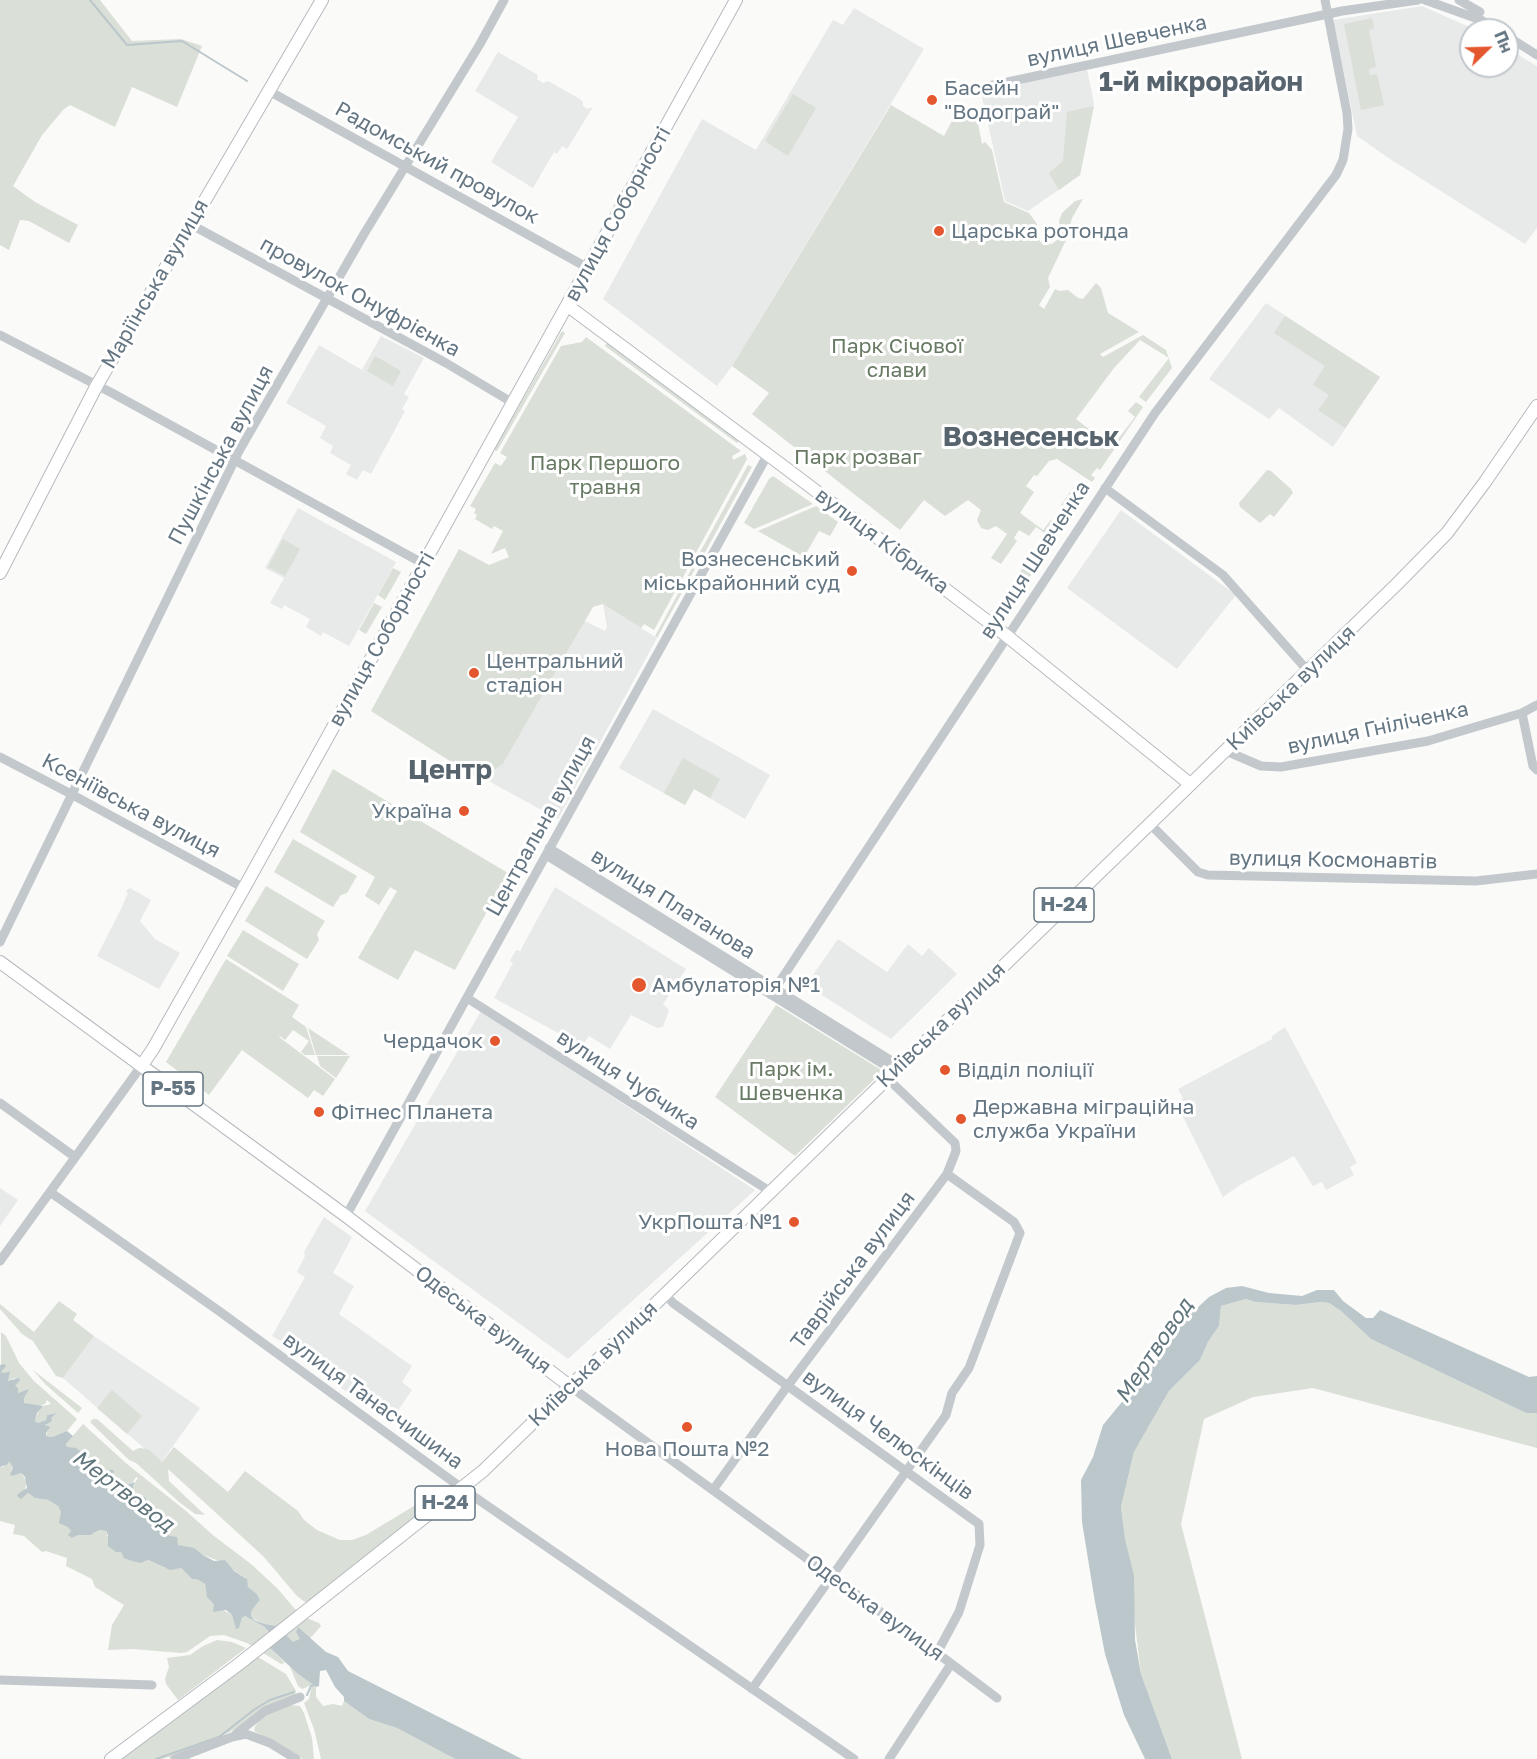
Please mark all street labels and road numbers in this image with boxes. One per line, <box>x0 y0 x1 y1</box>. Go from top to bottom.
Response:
street label: вулиця Шевченка <box>1025 10 1209 72</box>
street label: Радомський провулок <box>331 96 543 230</box>
street label: вулиця Соборності <box>559 122 677 306</box>
street label: Маріїнська вулиця <box>96 195 214 373</box>
street label: провулок Онуфрієнка <box>256 231 464 363</box>
street label: Пушкінська вулиця <box>163 361 279 549</box>
street label: вулиця Шевченка <box>975 476 1095 644</box>
street label: вулиця Кібрика <box>810 483 954 599</box>
street label: вулиця Соборності <box>323 547 441 731</box>
street label: Київська вулиця <box>1221 620 1361 756</box>
street label: вулиця Гніліченка <box>1285 696 1471 760</box>
street label: Центральна вулиця <box>481 731 601 921</box>
street label: Ксеніївська вулиця <box>37 748 225 864</box>
street label: вулиця Платанова <box>586 843 760 965</box>
street label: вулиця Космонавтів <box>1229 846 1437 874</box>
road number: Н-24 <box>1034 888 1094 922</box>
street label: Київська вулиця <box>871 957 1011 1093</box>
street label: вулиця Чубчика <box>552 1025 704 1135</box>
road number: Р-55 <box>143 1072 203 1106</box>
street label: Таврійська вулиця <box>786 1186 920 1354</box>
street label: Одеська вулиця <box>410 1260 556 1380</box>
street label: Київська вулиця <box>523 1296 663 1432</box>
street label: вулиця Танасчишина <box>278 1327 468 1475</box>
street label: вулиця Челюскінців <box>798 1364 978 1506</box>
road number: Н-24 <box>415 1486 475 1520</box>
street label: Одеська вулиця <box>801 1550 949 1666</box>

